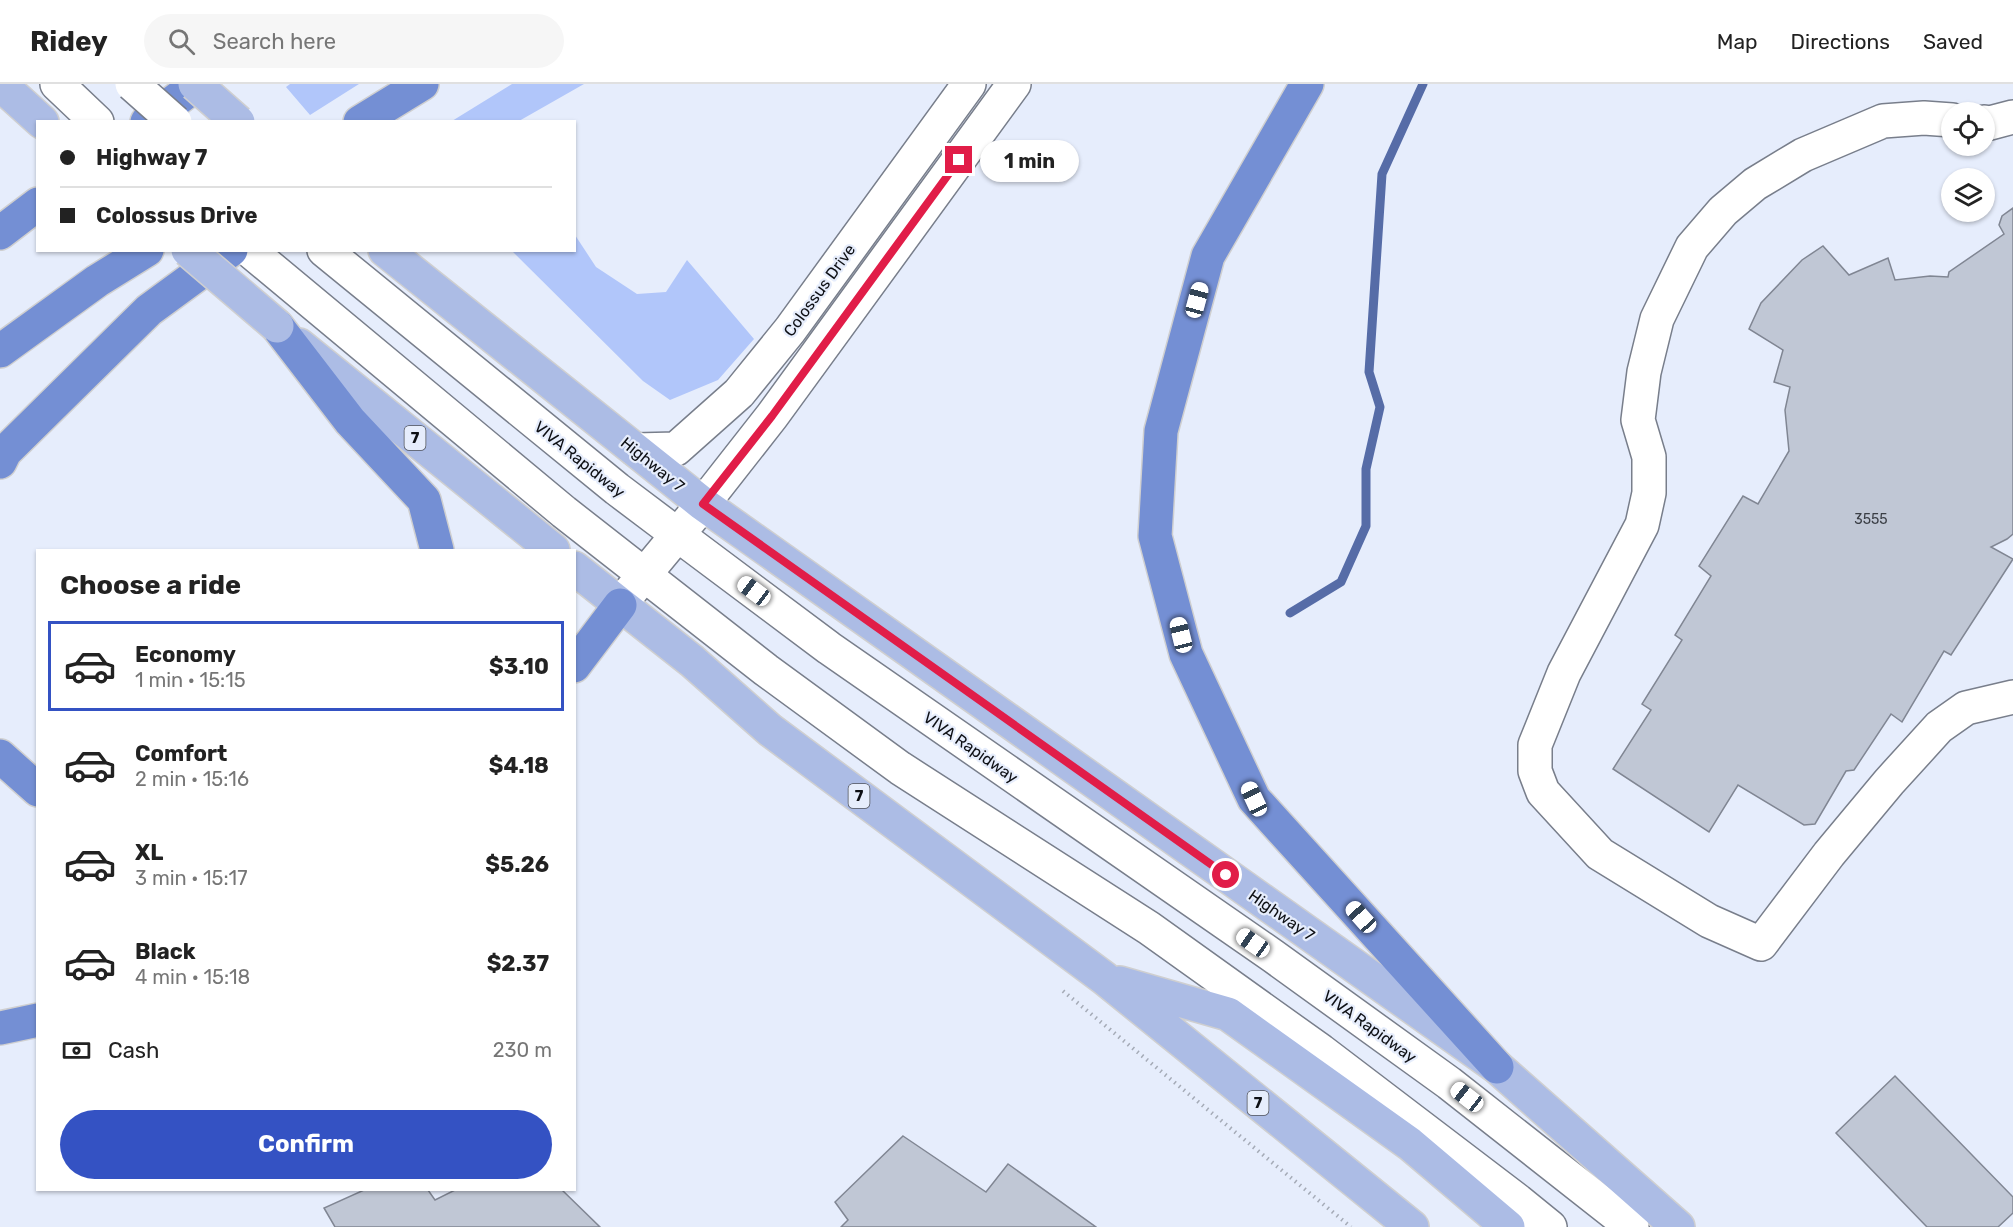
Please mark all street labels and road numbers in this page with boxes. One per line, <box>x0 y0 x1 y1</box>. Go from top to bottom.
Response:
street label: Colossus Drive <box>780 240 859 340</box>
street label: VIVA Rapidway <box>531 417 629 502</box>
road number: 7 <box>404 426 426 450</box>
street label: Highway 7 <box>617 433 688 496</box>
street label: VIVA Rapidway <box>920 708 1022 787</box>
road number: 7 <box>848 784 870 808</box>
street label: Highway 7 <box>1245 886 1318 945</box>
street label: VIVA Rapidway <box>1319 986 1420 1067</box>
road number: 7 <box>1248 1091 1268 1115</box>

